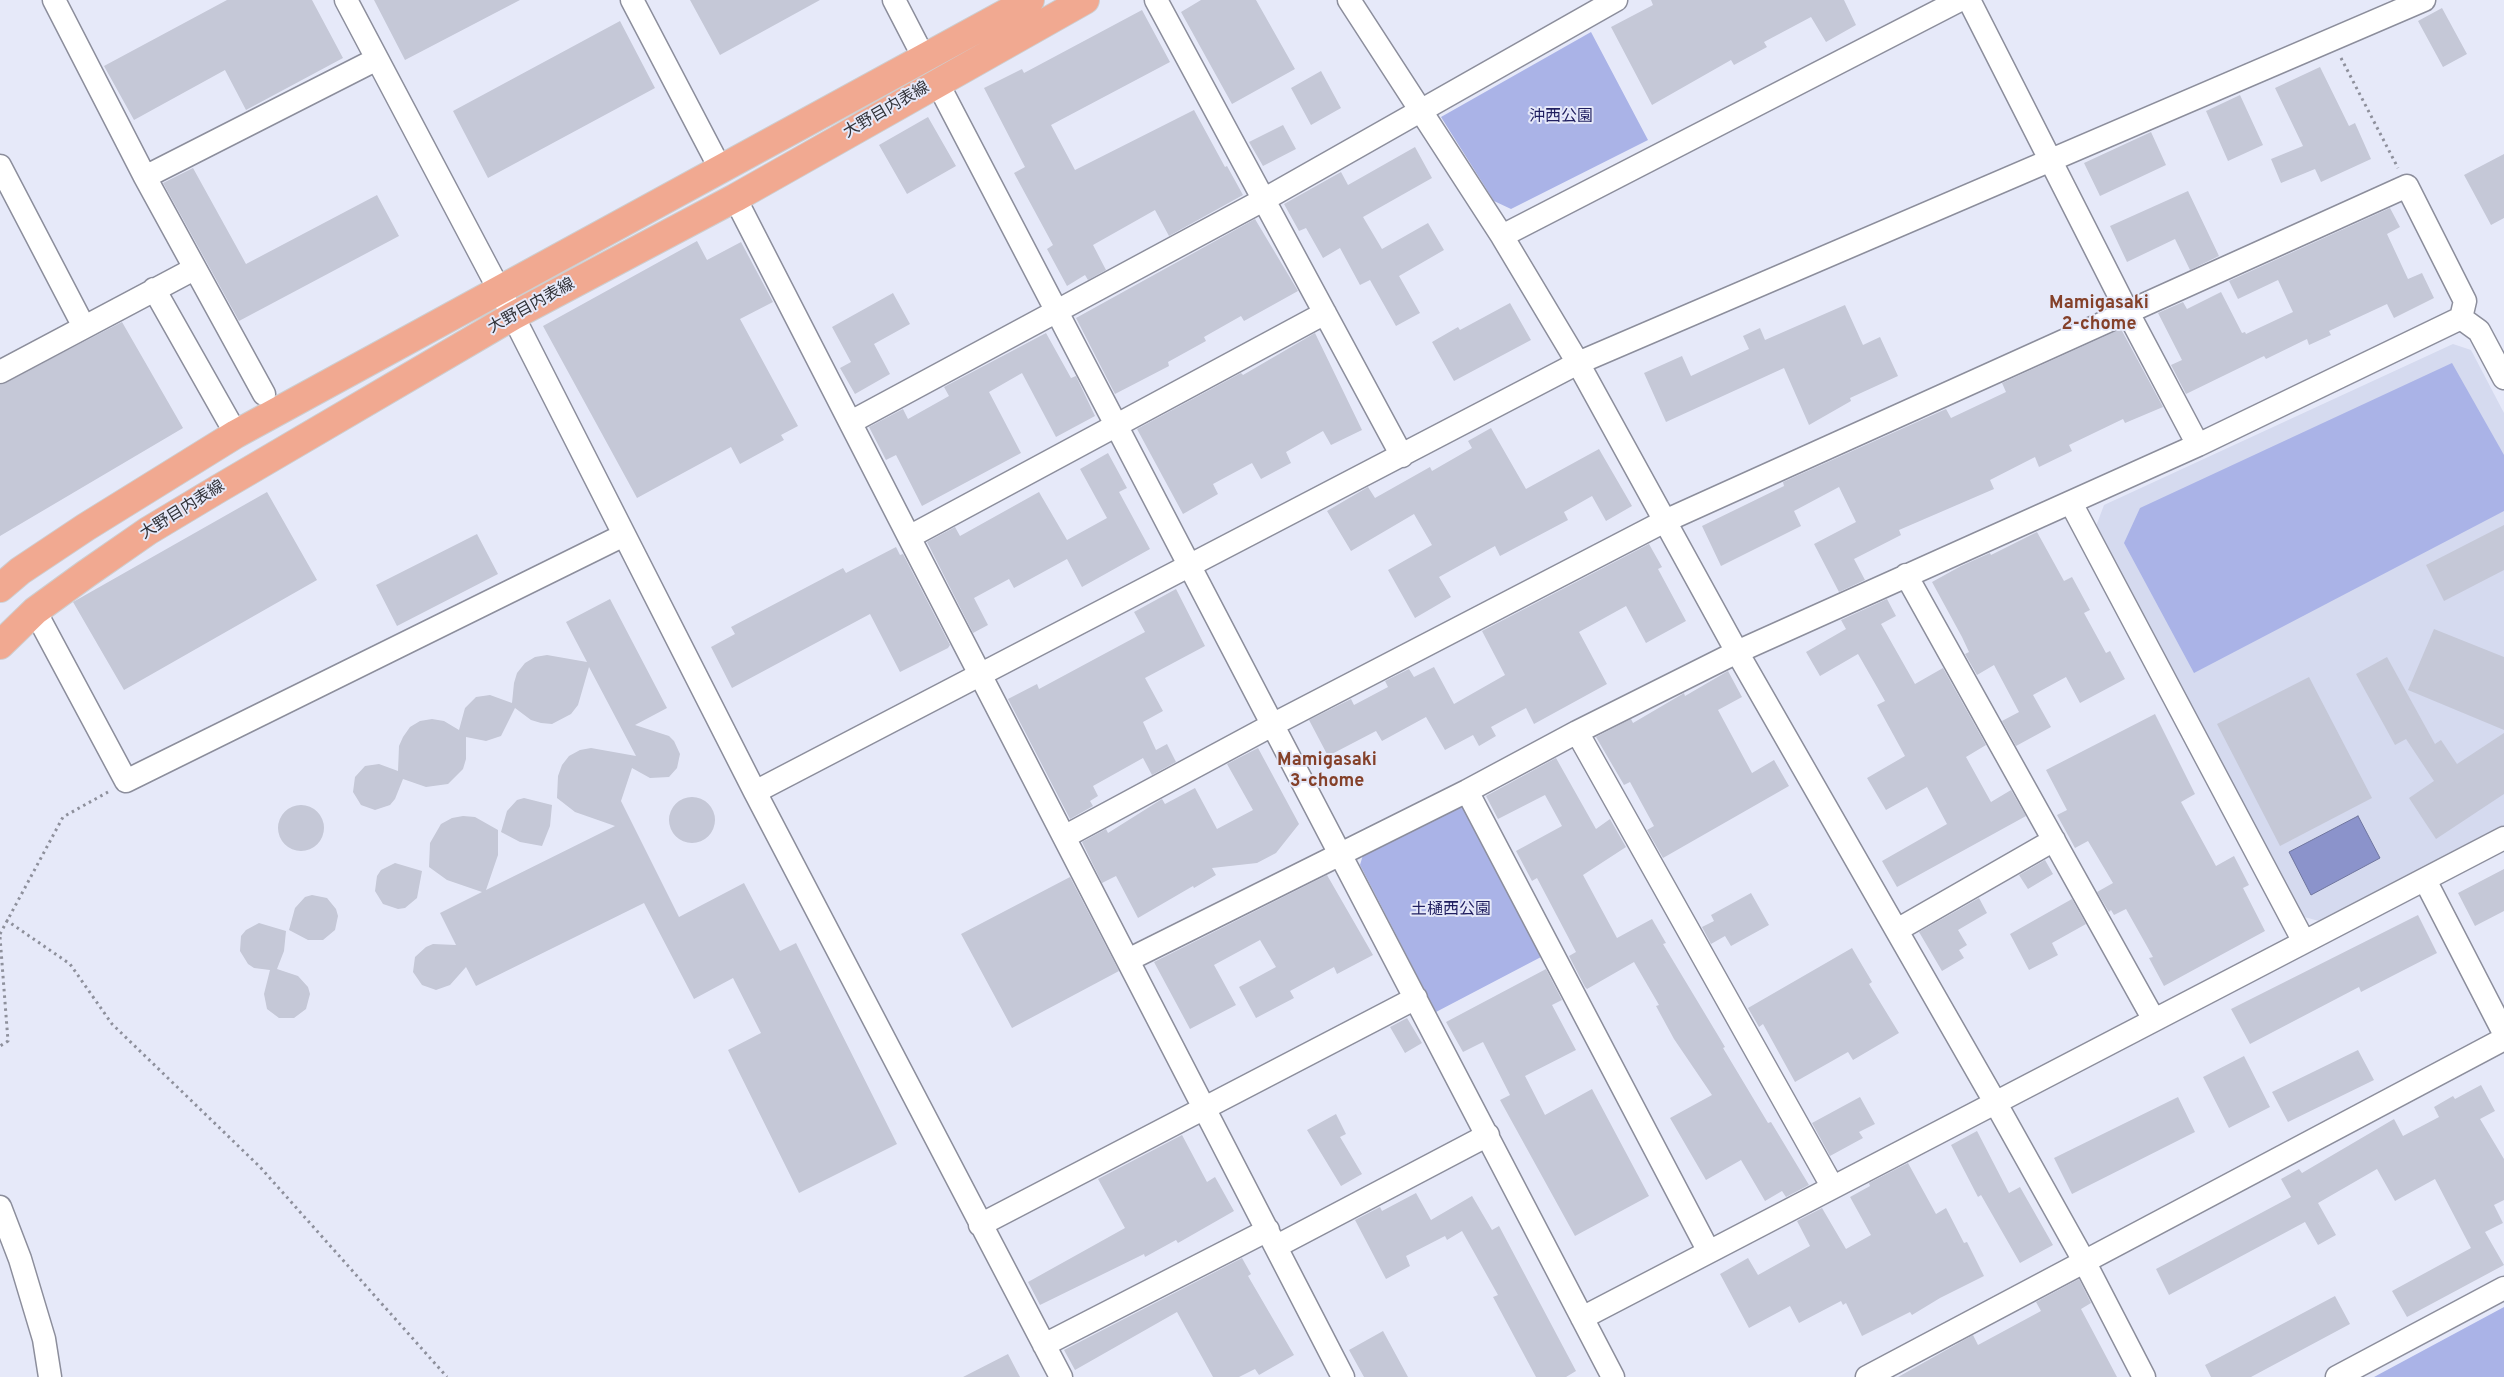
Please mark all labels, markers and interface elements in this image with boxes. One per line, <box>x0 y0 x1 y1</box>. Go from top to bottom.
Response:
street label: 大野目内表線 <box>841 79 933 143</box>
park label: 沖西公園 <box>1529 108 1593 128</box>
street label: 大野目内表線 <box>485 275 579 339</box>
district label: Mamigasaki 2-chome <box>2049 293 2149 336</box>
street label: 大野目内表線 <box>137 477 229 545</box>
district label: Mamigasaki 3-chome <box>1277 750 1377 792</box>
park label: 土樋西公園 <box>1411 901 1491 921</box>

